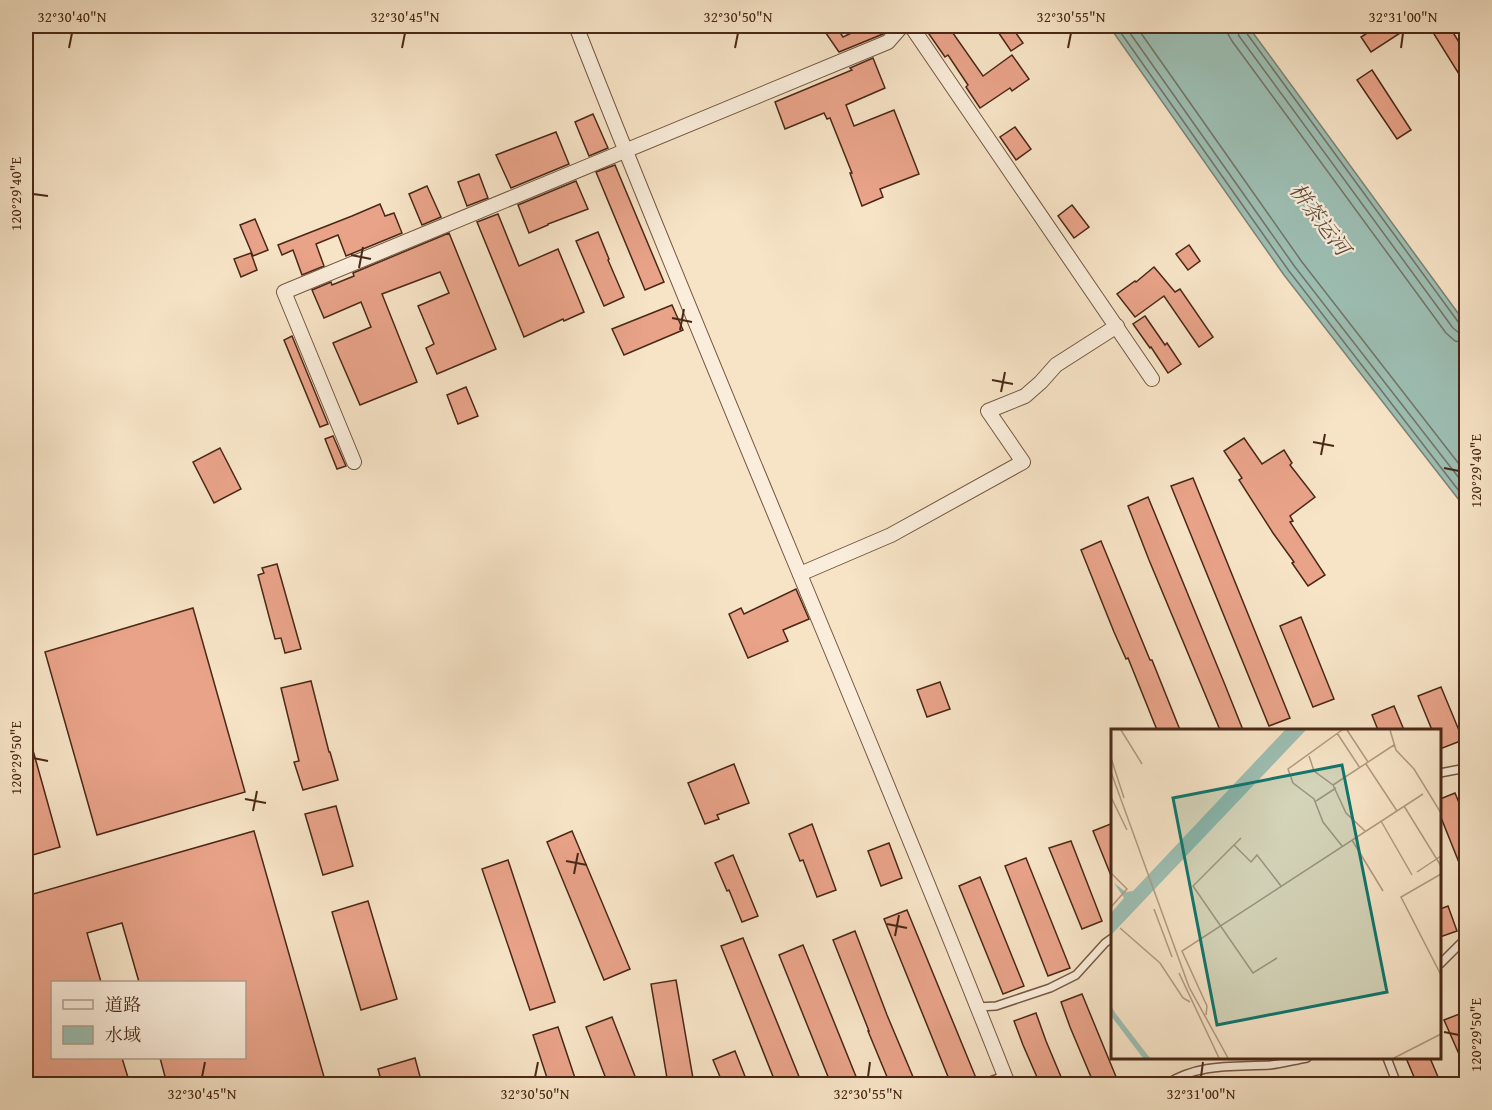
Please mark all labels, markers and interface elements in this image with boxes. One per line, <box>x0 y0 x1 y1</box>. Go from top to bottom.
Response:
text: 32°30'40"N <box>38 6 107 27</box>
text: 32°30'45"N <box>371 6 440 27</box>
text: 32°30'50"N <box>704 6 773 27</box>
text: 32°30'55"N <box>1037 6 1106 27</box>
text: 32°31'00"N <box>1369 6 1438 27</box>
text: 120°29'40"E <box>5 157 26 231</box>
water label: 栟茶运河 <box>1282 176 1360 265</box>
text: 120°29'40"E <box>1465 434 1486 508</box>
text: 120°29'50"E <box>5 721 26 795</box>
inset map <box>1111 729 1441 1059</box>
legend <box>51 981 246 1059</box>
text: 道路 <box>105 991 141 1018</box>
text: 120°29'50"E <box>1465 998 1486 1072</box>
text: 水域 <box>105 1021 141 1048</box>
text: 32°30'45"N <box>168 1083 237 1104</box>
text: 32°30'50"N <box>501 1083 570 1104</box>
text: 32°30'55"N <box>834 1083 903 1104</box>
text: 32°31'00"N <box>1167 1083 1236 1104</box>

